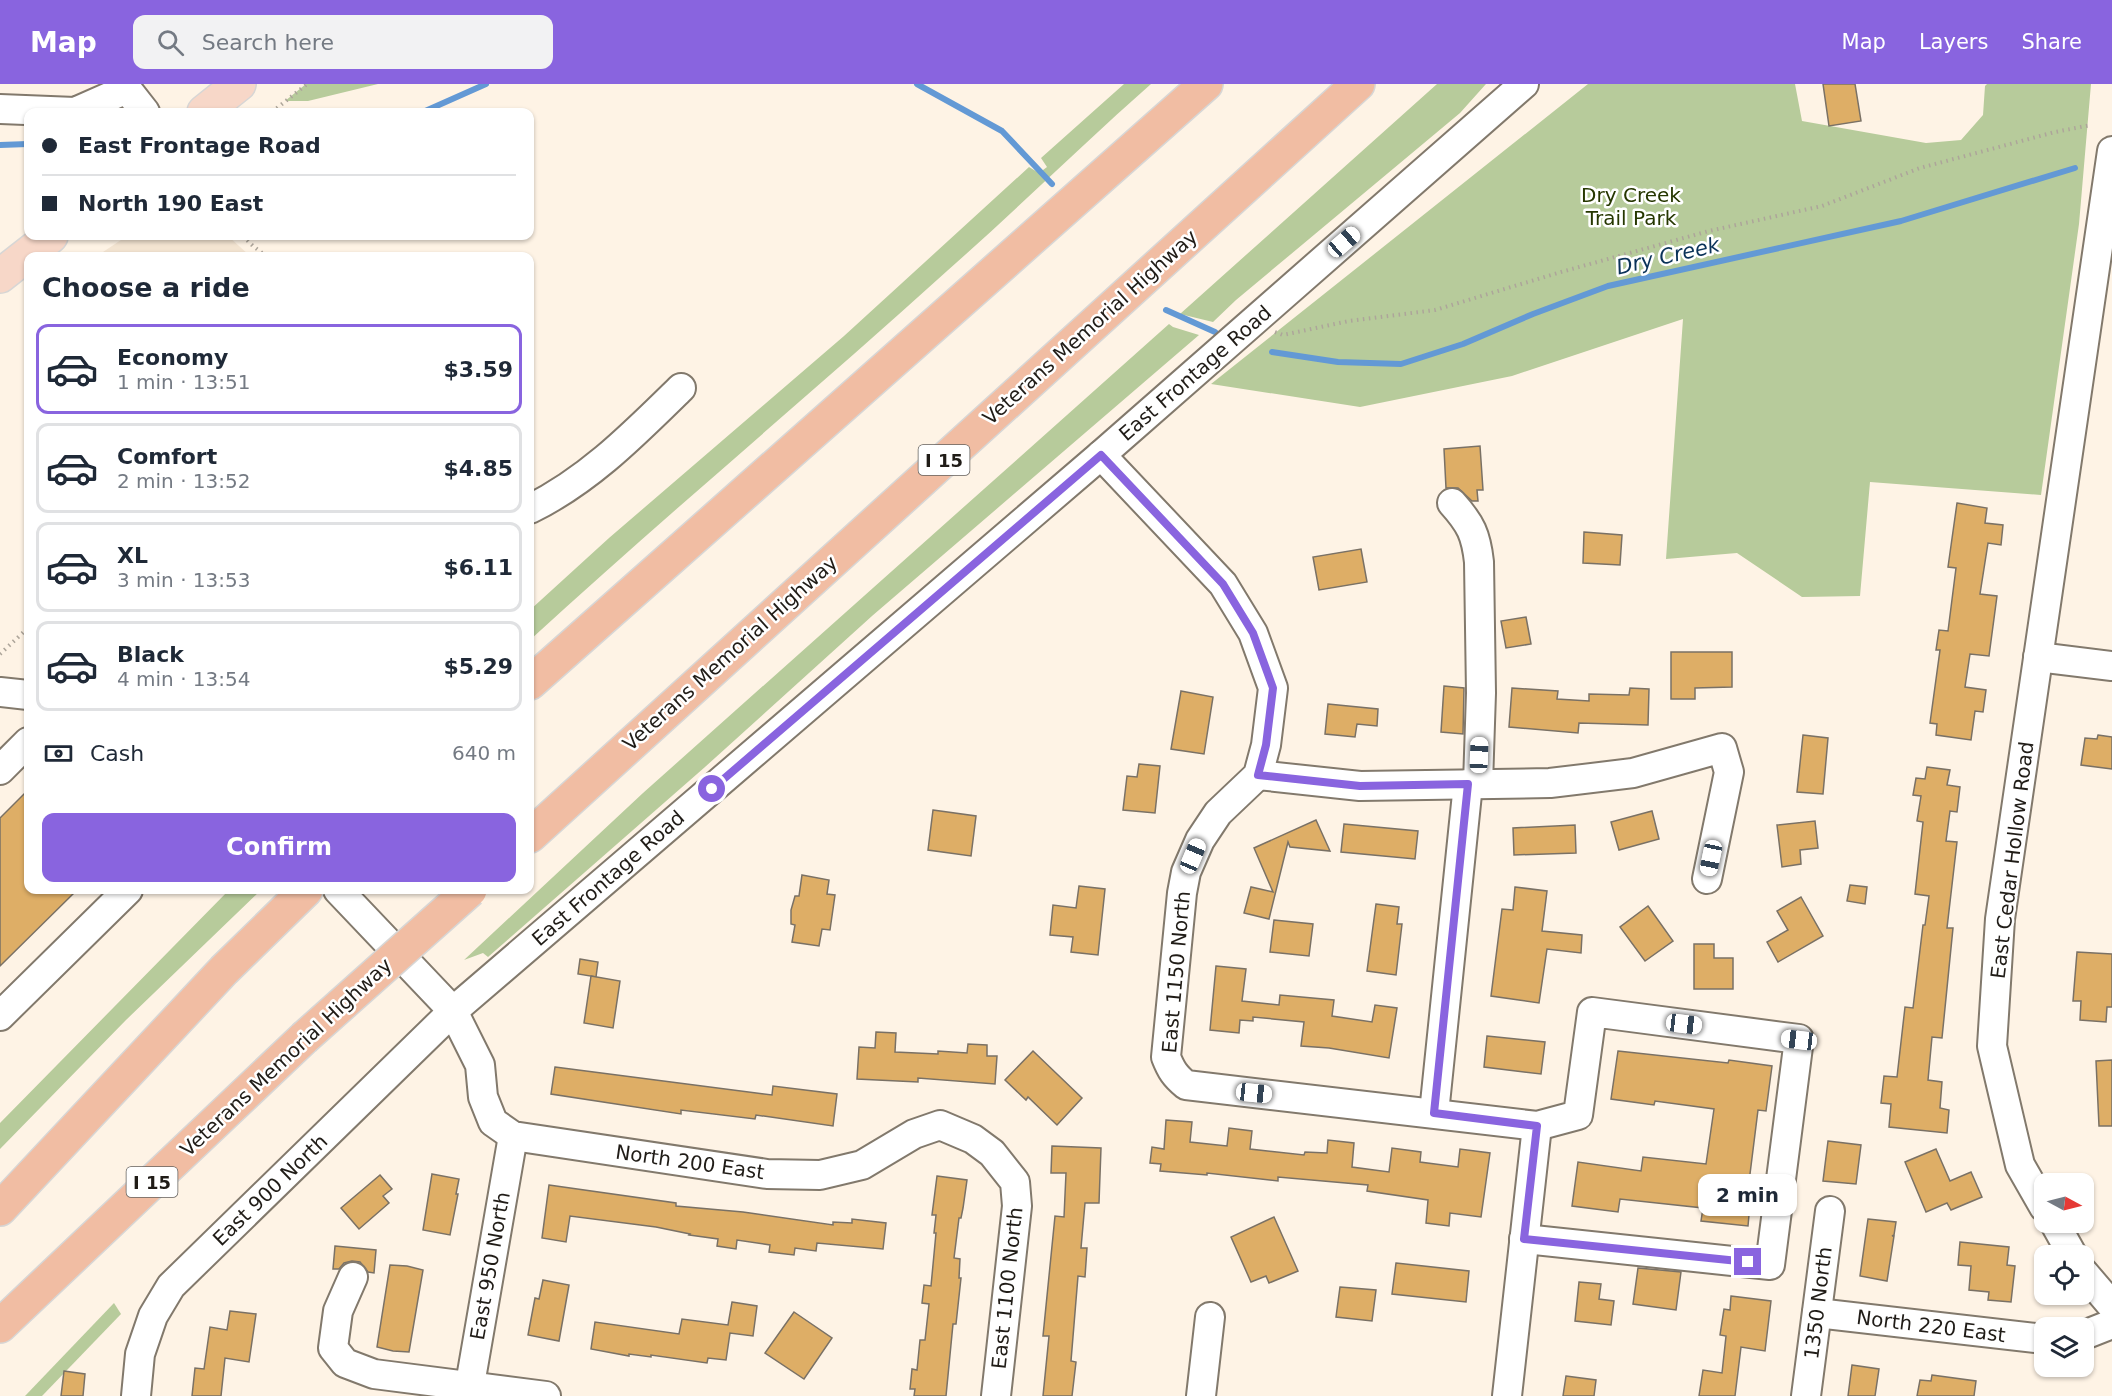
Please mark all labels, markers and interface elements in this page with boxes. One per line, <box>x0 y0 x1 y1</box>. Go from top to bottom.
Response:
search box <box>133 15 553 69</box>
text: Map <box>30 26 97 59</box>
icon: search <box>154 26 187 59</box>
text: Search here <box>202 30 334 55</box>
text: Map <box>1842 30 1886 54</box>
text: Layers <box>1919 30 1988 54</box>
text: Share <box>2021 30 2082 54</box>
text: East Frontage Road <box>78 133 321 158</box>
park label: Dry Creek Trail Park <box>1581 183 1681 230</box>
text: North 190 East <box>78 191 263 216</box>
car <box>1325 223 1363 261</box>
street label: Veterans Memorial Highway <box>978 224 1202 430</box>
water label: Dry Creek <box>1614 232 1723 280</box>
text: Choose a ride <box>42 272 250 303</box>
street label: East Frontage Road <box>1114 300 1276 446</box>
icon: car <box>45 342 99 396</box>
text: Economy <box>117 345 228 370</box>
text: $3.59 <box>443 357 513 382</box>
text: 1 min · 13:51 <box>117 370 251 394</box>
icon: car <box>45 441 99 495</box>
text: Comfort <box>117 444 217 469</box>
road number: I 15 <box>918 445 970 475</box>
text: $4.85 <box>443 456 513 481</box>
text: 2 min · 13:52 <box>117 469 251 493</box>
icon: car <box>45 540 99 594</box>
text: XL <box>117 543 148 568</box>
street label: Veterans Memorial Highway <box>618 550 842 756</box>
text: $6.11 <box>443 555 513 580</box>
text: 3 min · 13:53 <box>117 568 251 592</box>
icon: car <box>45 639 99 693</box>
text: Black <box>117 642 184 667</box>
text: $5.29 <box>443 654 513 679</box>
text: 4 min · 13:54 <box>117 667 251 691</box>
icon: cash <box>42 737 75 770</box>
car <box>1469 737 1489 773</box>
street label: East Cedar Hollow Road <box>1986 740 2038 980</box>
text: Cash <box>90 741 144 766</box>
text: 640 m <box>452 741 516 765</box>
route start <box>698 775 725 802</box>
street label: East Frontage Road <box>527 805 689 951</box>
button: Confirm <box>42 813 516 882</box>
car <box>1178 836 1208 876</box>
car <box>1698 839 1724 877</box>
street label: East 1150 North <box>1157 890 1195 1054</box>
street label: Veterans Memorial Highway <box>175 953 397 1161</box>
car <box>1665 1013 1703 1035</box>
car <box>1780 1029 1818 1051</box>
car <box>1235 1082 1273 1104</box>
street label: East 900 North <box>208 1129 332 1251</box>
street label: North 200 East <box>614 1140 766 1184</box>
road number: I 15 <box>126 1167 178 1197</box>
north arrow <box>2034 1173 2094 1233</box>
map controls <box>2034 1173 2094 1377</box>
callout: 2 min <box>1698 1175 1798 1217</box>
text: 2 min <box>1716 1183 1779 1207</box>
street label: East 950 North <box>465 1190 515 1342</box>
street label: East 1100 North <box>987 1206 1027 1370</box>
street label: 1350 North <box>1799 1245 1837 1361</box>
button: locate <box>2034 1245 2094 1305</box>
route end <box>1734 1248 1761 1275</box>
street label: North 220 East <box>1855 1305 2007 1347</box>
button: layers <box>2034 1317 2094 1377</box>

